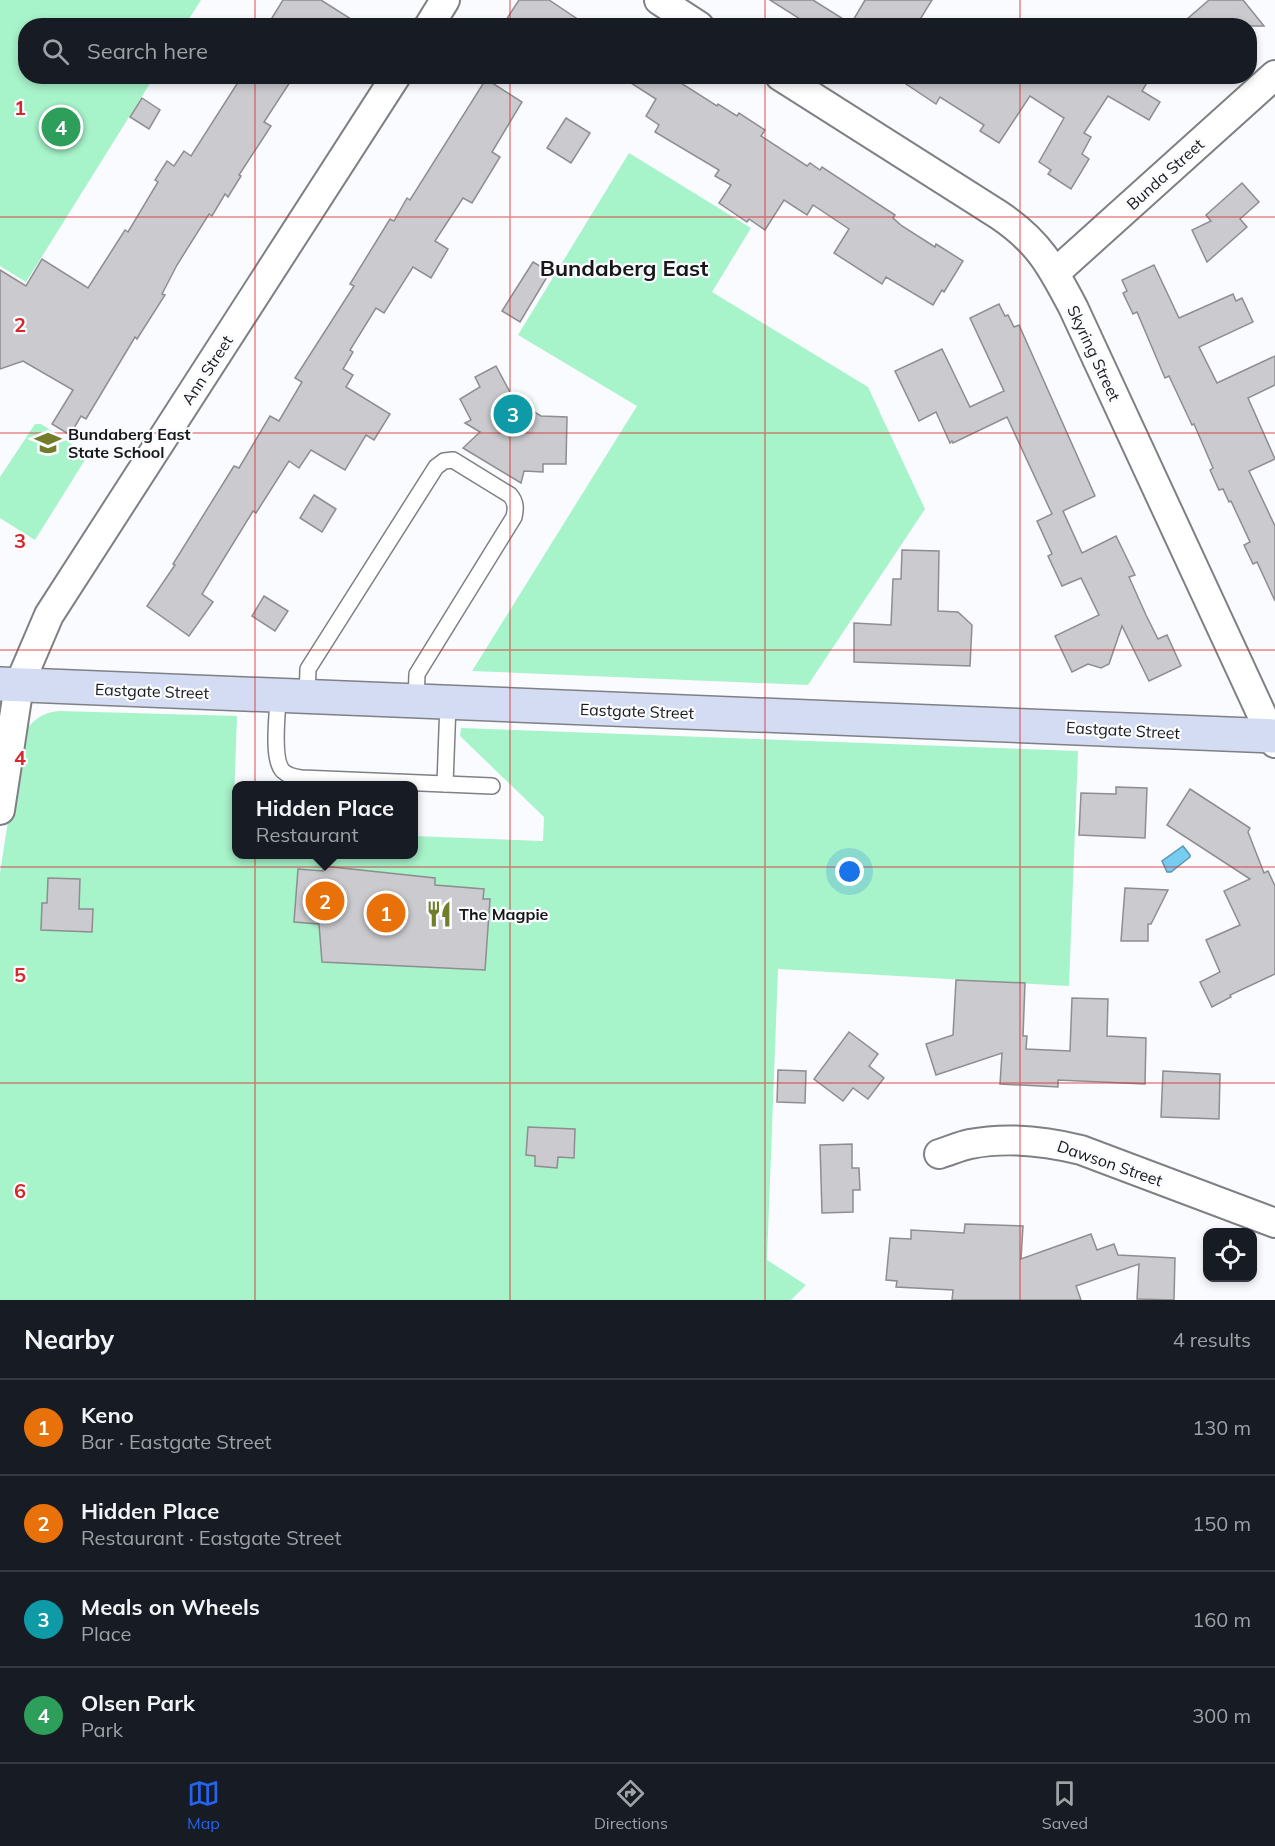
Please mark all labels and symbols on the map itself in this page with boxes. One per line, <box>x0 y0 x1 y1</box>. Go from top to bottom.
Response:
text: 1 <box>14 95 26 120</box>
pin: 4 <box>42 104 80 150</box>
street label: Bunda Street <box>1122 134 1208 214</box>
district label: Bundaberg East <box>540 254 708 282</box>
street label: Skyring Street <box>1063 302 1125 404</box>
text: 2 <box>14 312 26 337</box>
street label: Ann Street <box>177 331 237 409</box>
pin: 3 <box>494 392 532 436</box>
place label: Bundaberg East State School <box>68 424 191 462</box>
school or university icon: Bundaberg East State School <box>33 428 63 458</box>
text: 3 <box>14 528 26 553</box>
street label: Eastgate Street <box>95 679 210 703</box>
street label: Eastgate Street <box>580 699 695 723</box>
street label: Eastgate Street <box>1065 717 1181 743</box>
text: 4 <box>14 745 26 770</box>
your location <box>835 857 864 886</box>
pin: 2 <box>306 878 344 924</box>
pin: 1 <box>366 890 406 936</box>
restaurant icon: The Magpie <box>424 899 454 929</box>
place label: The Magpie <box>459 904 549 924</box>
text: 5 <box>14 962 26 987</box>
street label: Dawson Street <box>1055 1136 1166 1191</box>
text: 6 <box>14 1178 26 1203</box>

